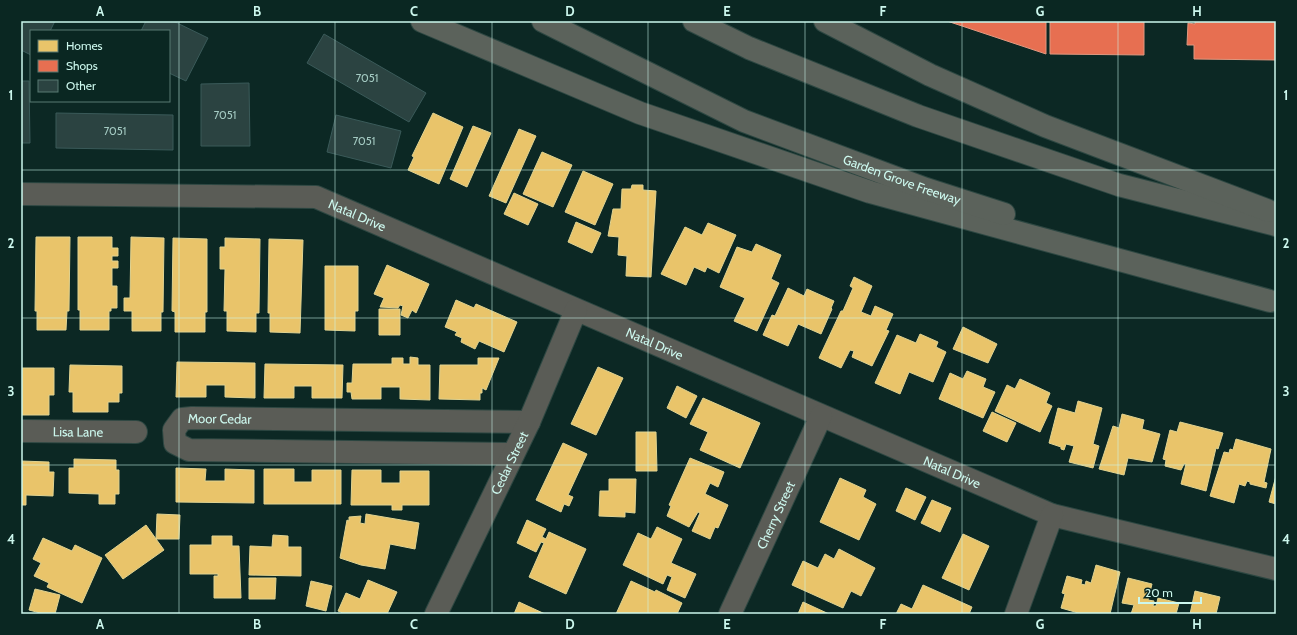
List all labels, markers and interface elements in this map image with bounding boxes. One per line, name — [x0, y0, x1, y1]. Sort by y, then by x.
text: A — [96, 3, 105, 19]
text: B — [253, 3, 261, 19]
text: C — [410, 3, 418, 19]
text: D — [565, 3, 575, 19]
text: E — [723, 3, 731, 19]
text: F — [880, 3, 887, 19]
text: G — [1036, 3, 1045, 19]
text: H — [1192, 3, 1202, 19]
legend — [30, 30, 170, 102]
text: Homes — [66, 38, 103, 53]
text: Shops — [66, 58, 98, 73]
house number: 7051 — [356, 71, 378, 85]
text: Other — [66, 78, 96, 93]
text: 1 — [9, 87, 13, 103]
text: 1 — [1284, 87, 1288, 103]
house number: 7051 — [214, 108, 236, 122]
house number: 7051 — [104, 124, 126, 138]
house number: 7051 — [353, 134, 375, 148]
street label: Garden Grove Freeway — [841, 151, 963, 208]
street label: Natal Drive — [326, 195, 389, 234]
text: 2 — [8, 235, 15, 251]
text: 2 — [1283, 235, 1290, 251]
street label: Natal Drive — [624, 324, 686, 363]
text: 3 — [7, 383, 15, 399]
text: 3 — [1282, 383, 1290, 399]
street label: Moor Cedar — [188, 410, 253, 427]
street label: Lisa Lane — [53, 423, 104, 440]
street label: Cedar Street — [487, 428, 532, 497]
street label: Natal Drive — [921, 452, 984, 491]
street label: Cherry Street — [753, 478, 798, 551]
text: 4 — [7, 531, 15, 547]
text: 4 — [1282, 531, 1290, 547]
scale bar — [1139, 579, 1201, 605]
text: 20 m — [1145, 585, 1173, 600]
text: A — [96, 616, 105, 632]
text: B — [253, 616, 261, 632]
text: C — [410, 616, 418, 632]
text: D — [565, 616, 575, 632]
text: E — [723, 616, 731, 632]
text: F — [880, 616, 887, 632]
text: G — [1036, 616, 1045, 632]
text: H — [1192, 616, 1202, 632]

